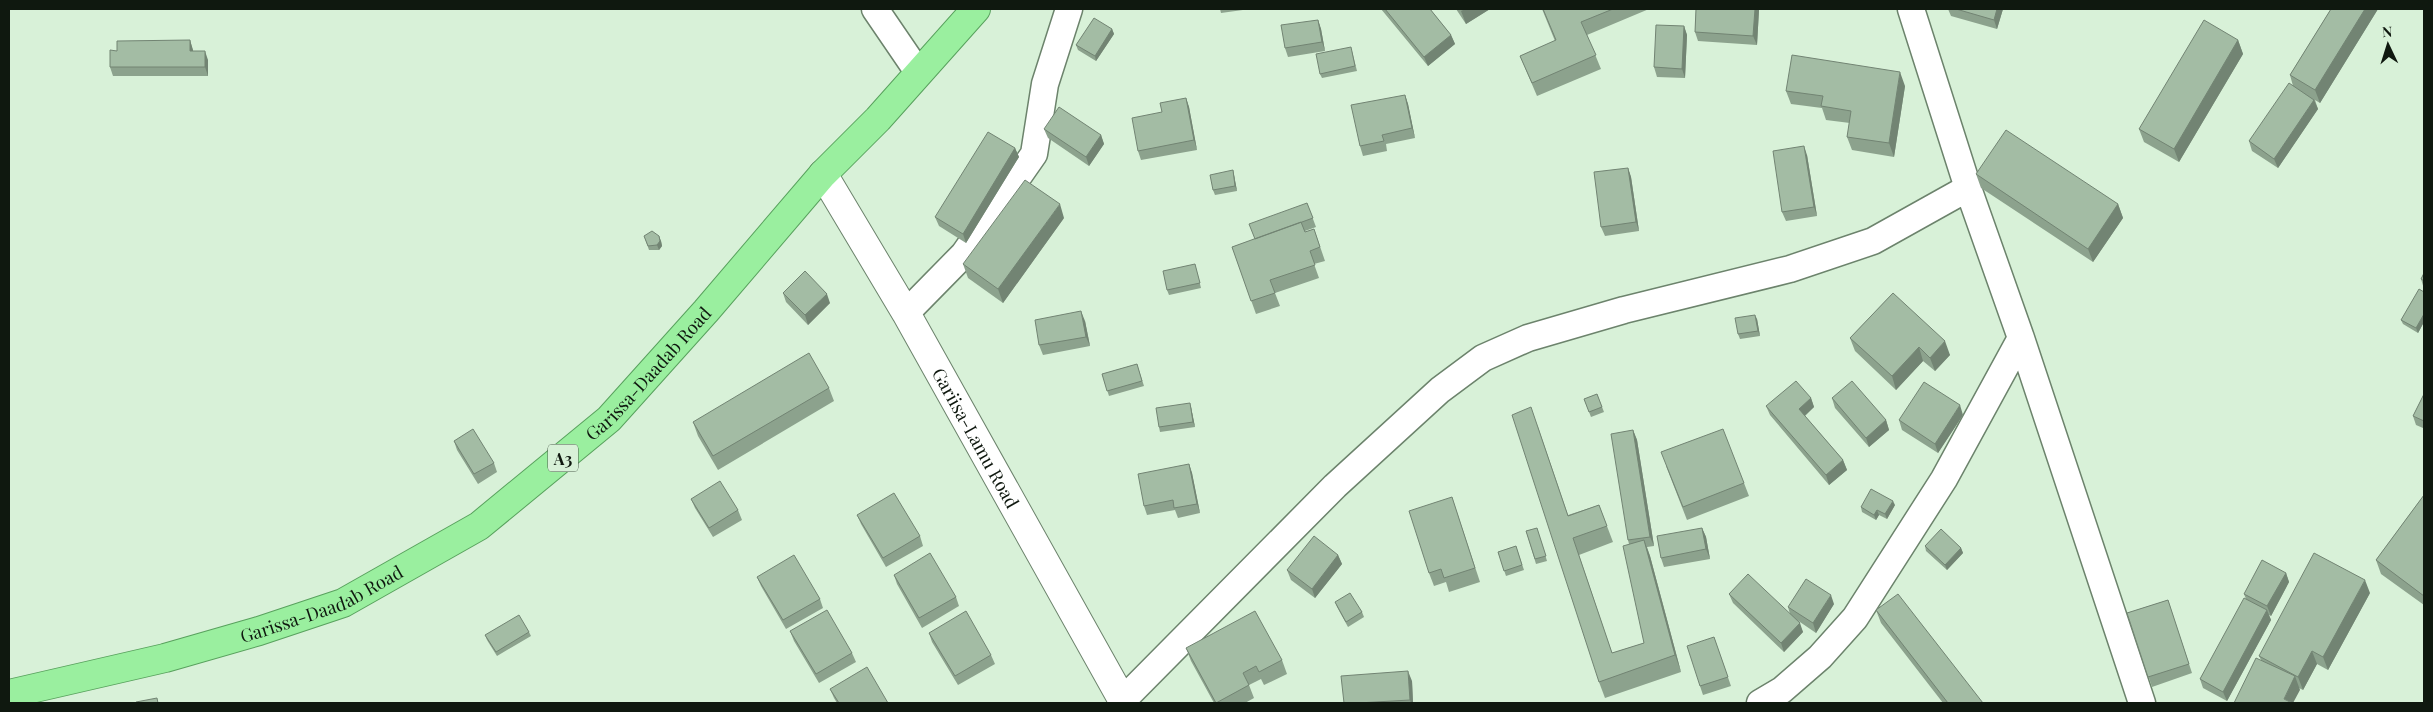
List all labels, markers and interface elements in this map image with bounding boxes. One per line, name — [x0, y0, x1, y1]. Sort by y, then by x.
north arrow — [2363, 20, 2413, 70]
text: N — [2381, 22, 2393, 41]
street label: Garissa-Daadab Road — [580, 301, 717, 446]
street label: Gariisa-Lamu Road — [927, 363, 1025, 513]
road number: A3 — [548, 444, 578, 472]
street label: Garissa-Daadab Road — [237, 559, 408, 648]

